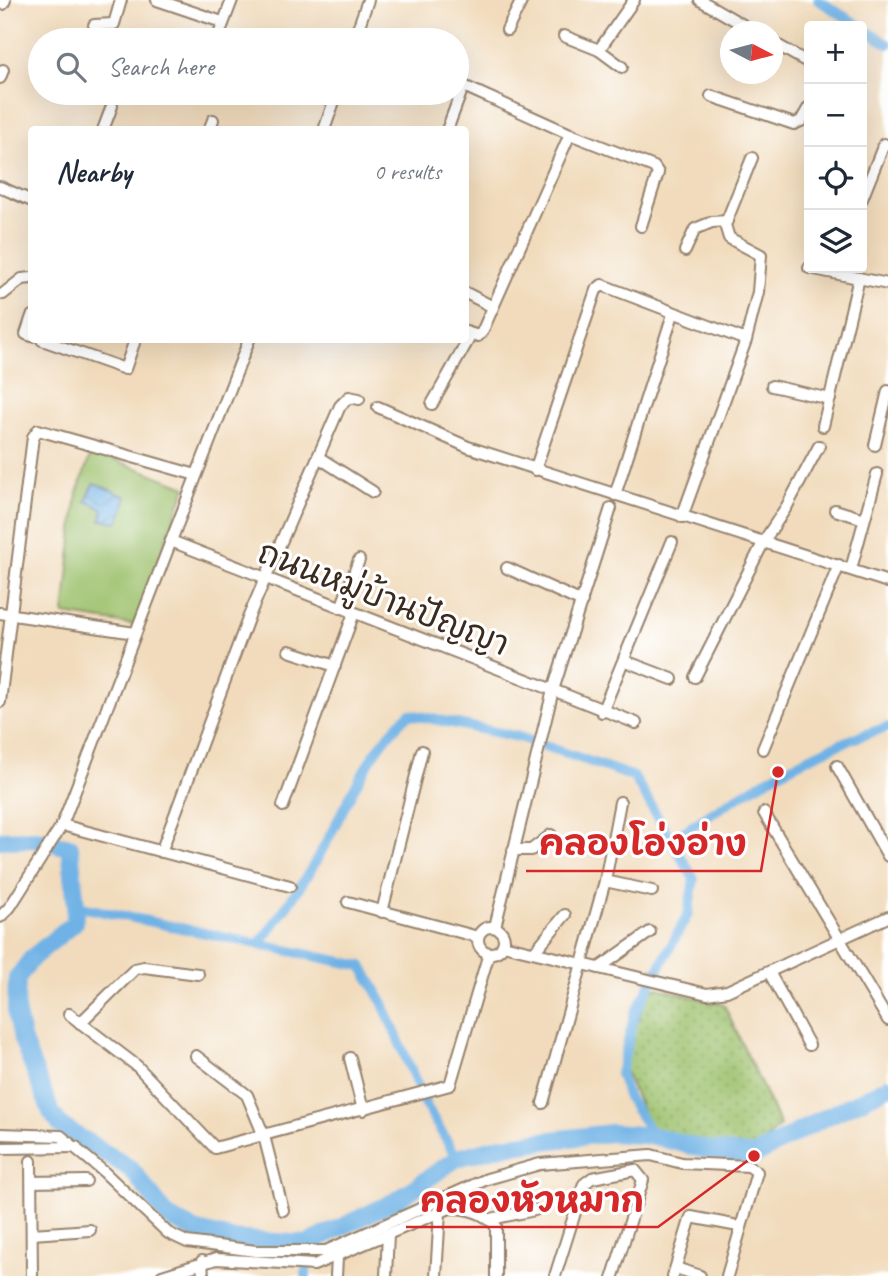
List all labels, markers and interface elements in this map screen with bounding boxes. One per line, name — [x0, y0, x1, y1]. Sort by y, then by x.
north arrow — [720, 21, 783, 84]
map controls — [804, 21, 867, 273]
button: + — [804, 21, 867, 84]
search box — [28, 28, 469, 105]
icon: search — [52, 48, 90, 86]
text: Search here — [108, 50, 214, 83]
button: − — [804, 84, 867, 147]
button: locate — [804, 147, 867, 210]
text: Nearby — [56, 153, 132, 191]
text: 0 results — [374, 157, 441, 186]
button: layers — [804, 210, 867, 273]
street label: ถนนหมู่บ้านปัญญา — [251, 530, 515, 668]
callout: คลองโอ่งอ่าง — [526, 815, 761, 871]
text: คลองโอ่งอ่าง — [539, 820, 747, 866]
callout: คลองหัวหมาก — [406, 1171, 658, 1227]
text: คลองหัวหมาก — [420, 1178, 644, 1223]

